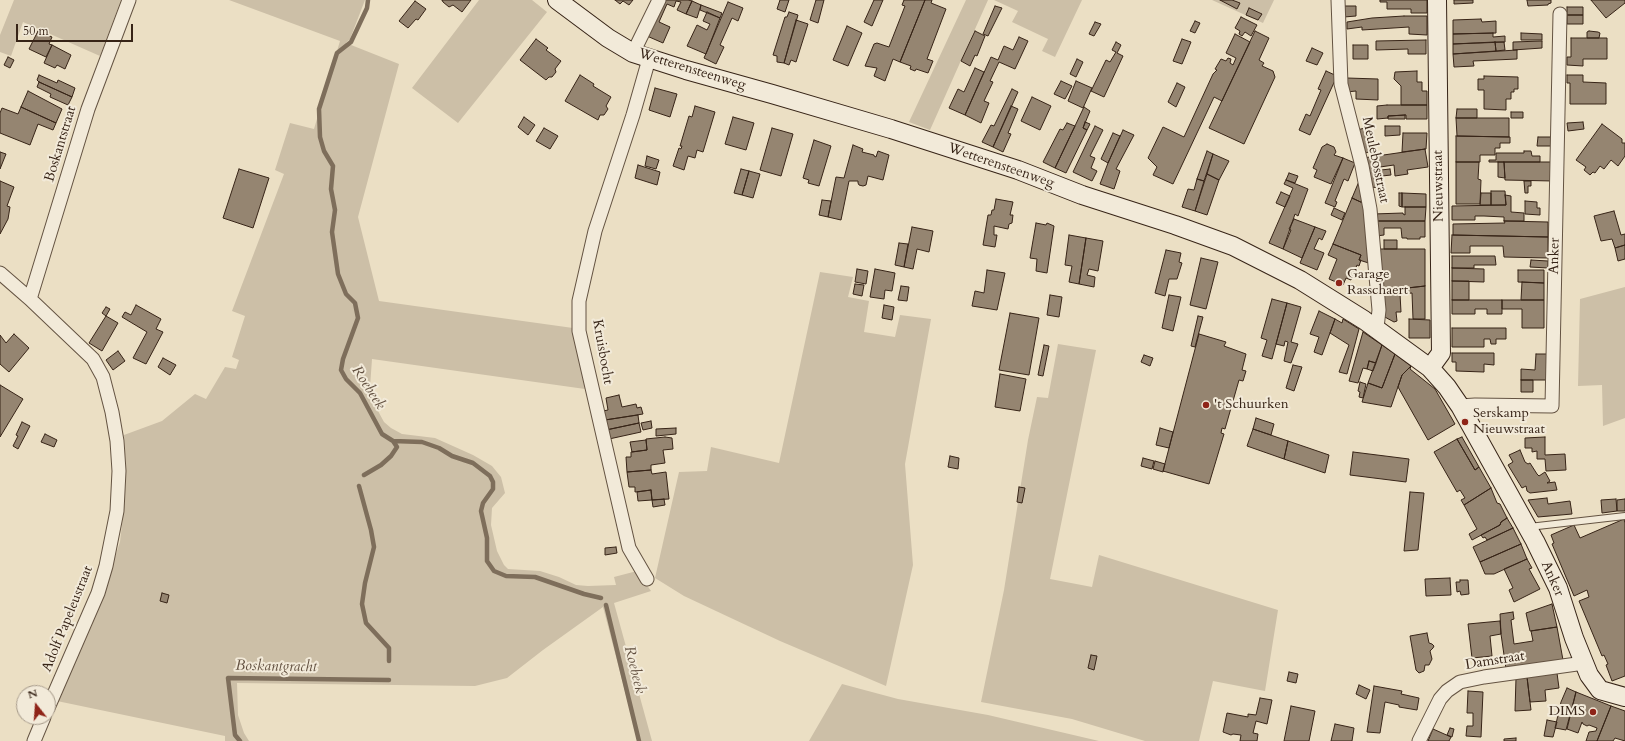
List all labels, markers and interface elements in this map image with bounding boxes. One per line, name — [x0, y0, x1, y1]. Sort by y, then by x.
scale bar — [18, 16, 135, 42]
text: 50 m — [23, 23, 49, 39]
street label: Wetterensteenweg — [636, 46, 748, 94]
street label: Boskantstraat — [42, 104, 80, 184]
street label: Meulebosstraat — [1358, 115, 1392, 205]
street label: Wetterensteenweg — [945, 140, 1057, 192]
street label: Nieuwstraat — [1430, 150, 1448, 222]
street label: Anker — [1546, 237, 1564, 275]
place label: Garage Rasschaert — [1347, 267, 1408, 300]
marker: Garage Rasschaert — [1334, 278, 1344, 288]
street label: Kruisbocht — [588, 318, 616, 386]
water label: Roebeek — [347, 363, 389, 413]
place label: 't Schuurken — [1214, 397, 1289, 413]
marker: 't Schuurken — [1201, 400, 1211, 410]
place label: Serskamp Nieuwstraat — [1473, 406, 1545, 438]
marker: Serskamp Nieuwstraat — [1460, 417, 1470, 427]
street label: Anker — [1537, 559, 1567, 599]
street label: Adolf Papeleustraat — [39, 563, 97, 675]
water label: Roebeek — [619, 644, 649, 696]
street label: Damstraat — [1464, 648, 1526, 674]
water label: Boskantgracht — [235, 657, 317, 677]
north arrow — [16, 685, 56, 725]
text: N — [26, 685, 39, 703]
place label: DIMS — [1549, 704, 1585, 720]
marker: DIMS — [1588, 707, 1598, 717]

